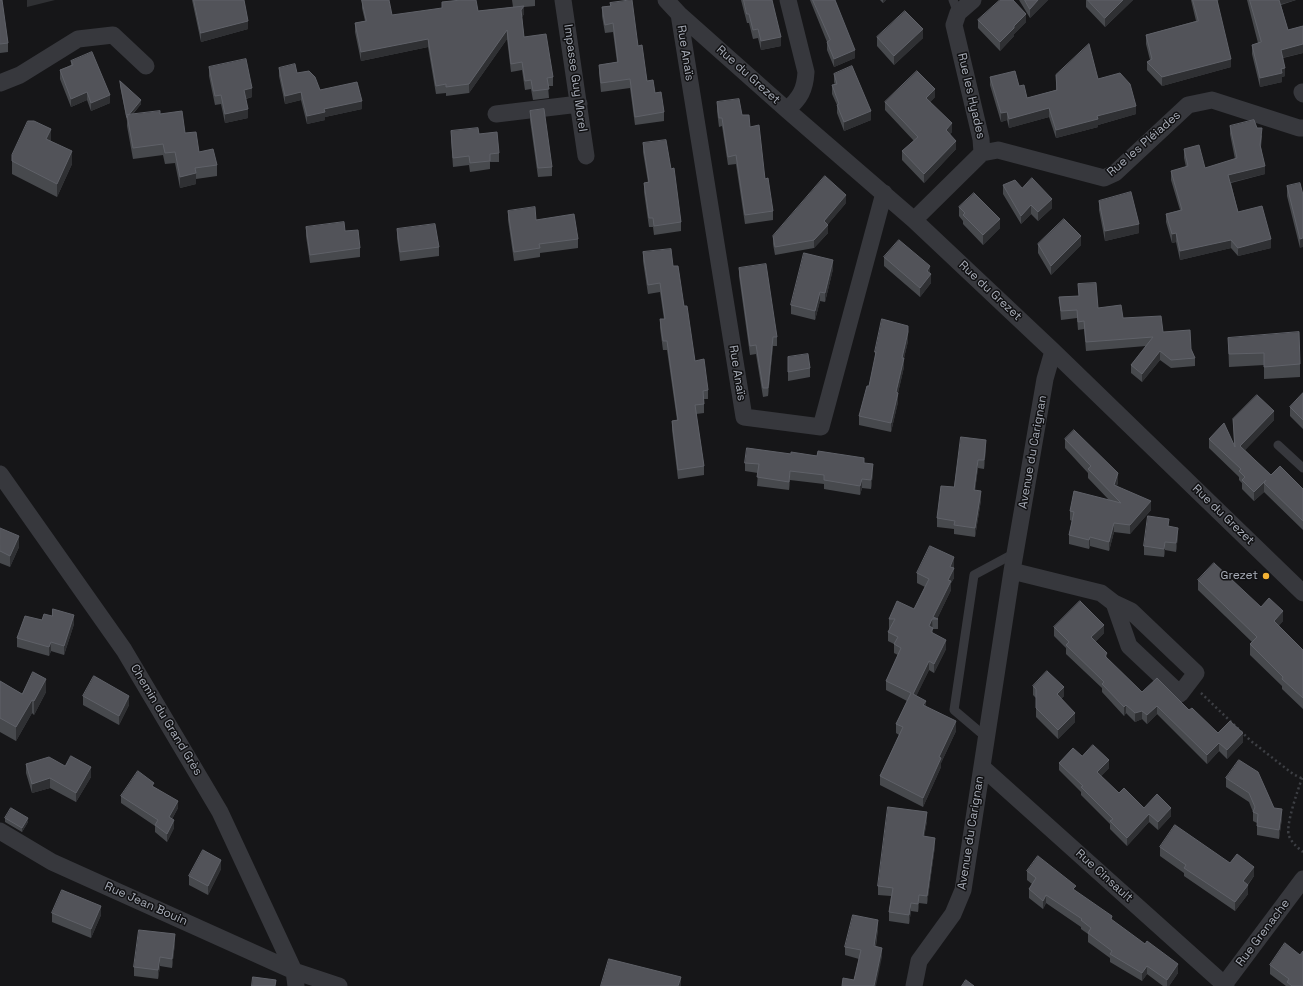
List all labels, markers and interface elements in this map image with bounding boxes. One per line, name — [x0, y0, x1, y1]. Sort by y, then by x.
street label: Impasse Guy Morel — [560, 23, 590, 133]
street label: Rue Anaïs — [673, 24, 697, 82]
street label: Rue du Grezet — [713, 43, 783, 107]
street label: Rue les Hyades — [954, 52, 988, 140]
street label: Rue les Pléiades — [1104, 108, 1184, 180]
street label: Rue du Grezet — [956, 258, 1024, 324]
street label: Rue Anaïs — [725, 344, 749, 402]
street label: Avenue du Carignan — [1016, 394, 1050, 510]
street label: Rue du Grezet — [1189, 482, 1257, 548]
place label: Grezet — [1220, 569, 1258, 583]
marker: Grezet — [1261, 571, 1271, 581]
street label: Chemin du Grand Grès — [127, 662, 205, 778]
street label: Avenue du Carignan — [955, 775, 987, 891]
street label: Rue Cinsault — [1072, 847, 1136, 905]
street label: Rue Jean Bouin — [102, 879, 190, 929]
street label: Rue Grenache — [1233, 897, 1293, 969]

